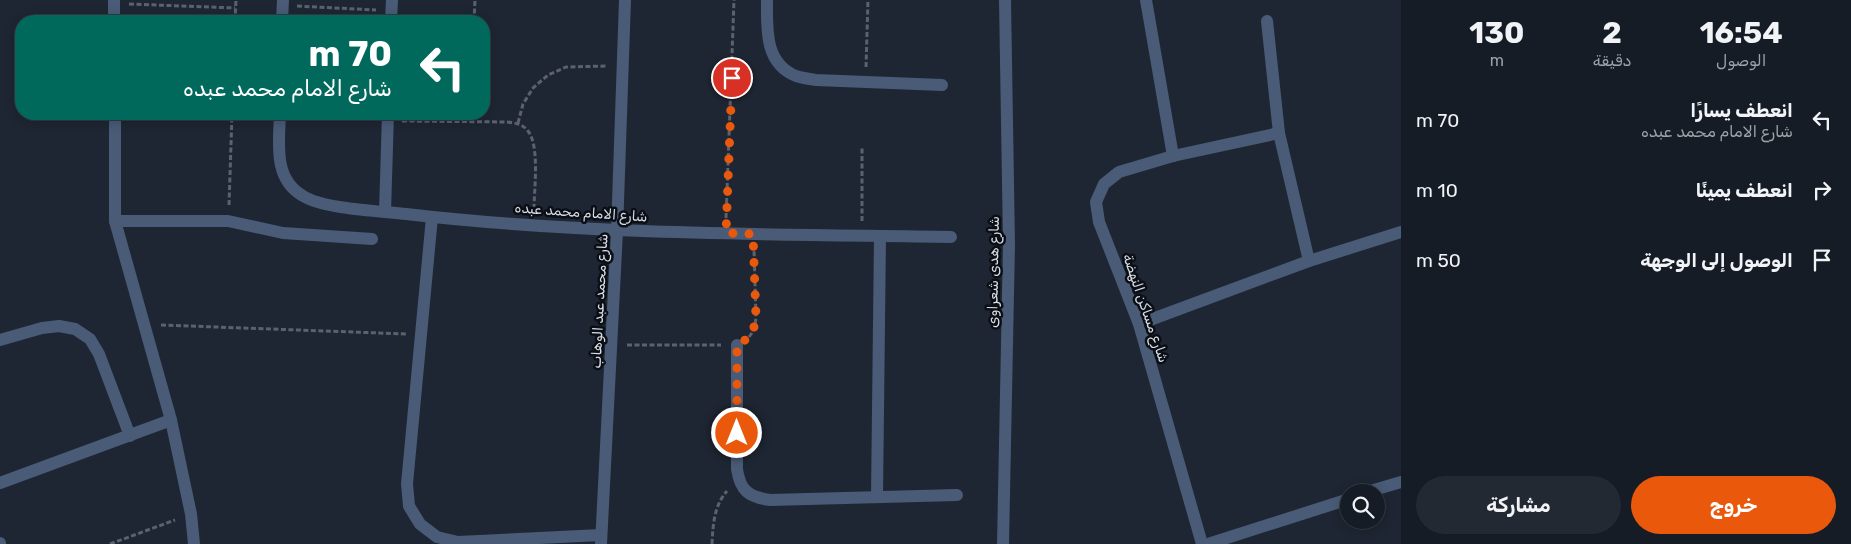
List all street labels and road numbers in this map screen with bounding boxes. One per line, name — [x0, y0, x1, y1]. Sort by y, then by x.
street label: شارع الامام محمد عبده — [514, 199, 648, 228]
street label: شارع هدى شعراوى — [984, 216, 1005, 328]
street label: شارع محمد عبد الوهاب — [587, 233, 614, 369]
street label: شارع مساكن النهضة — [1117, 252, 1172, 365]

